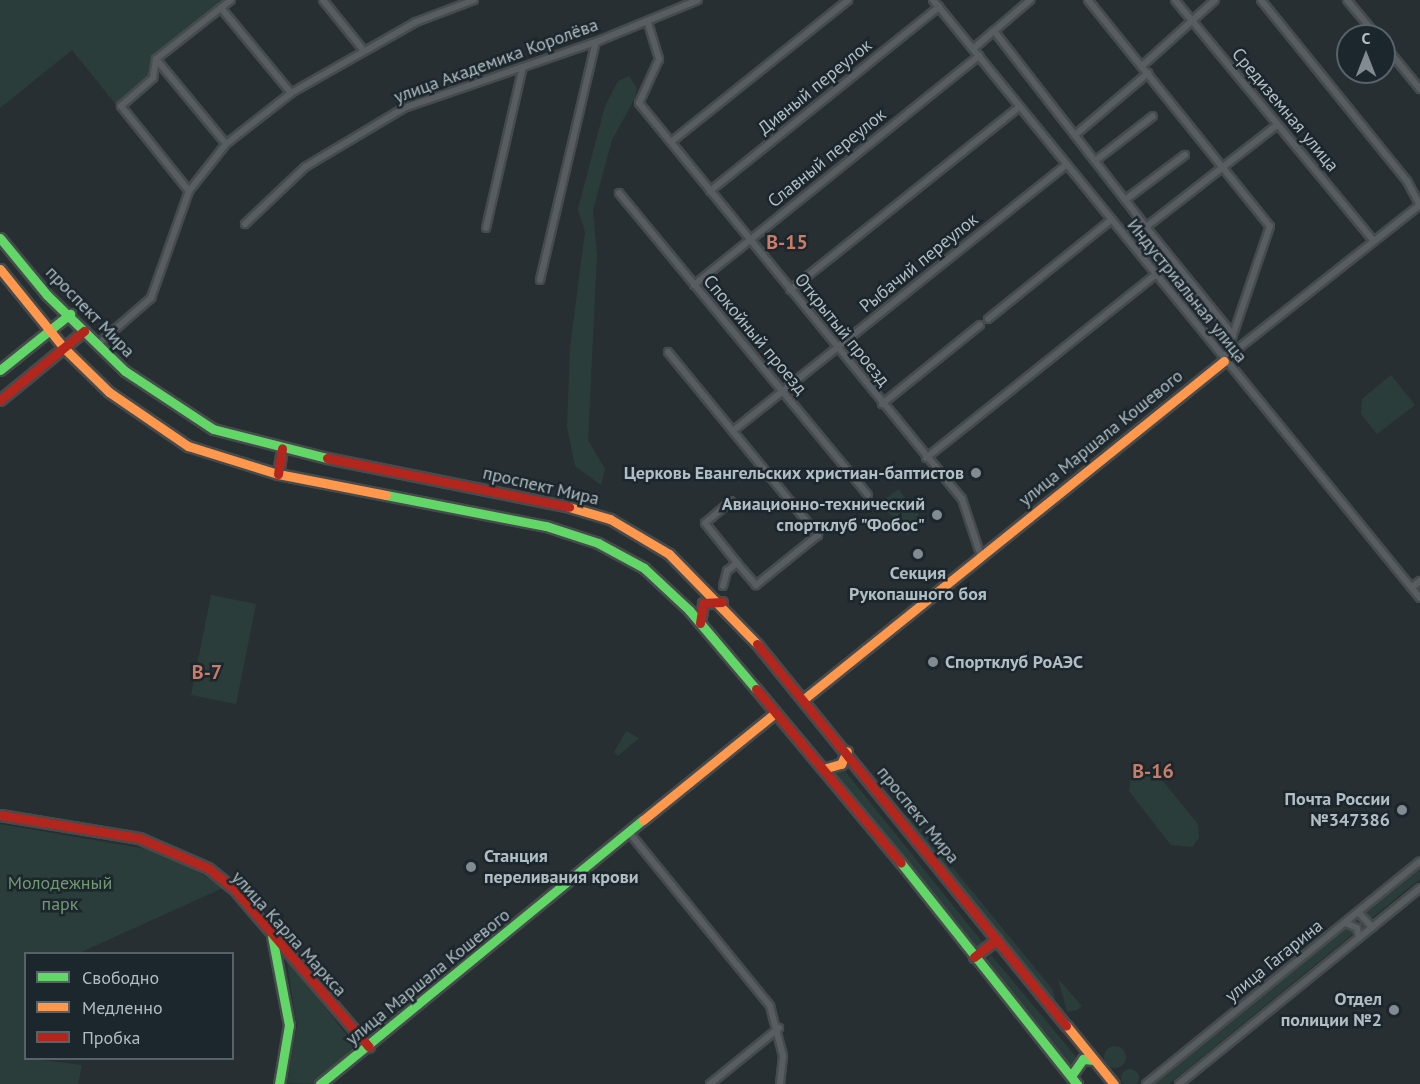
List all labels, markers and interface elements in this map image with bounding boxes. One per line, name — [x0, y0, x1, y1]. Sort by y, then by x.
street label: улица Академика Королёва — [391, 14, 601, 108]
north arrow — [1336, 24, 1396, 84]
text: С — [1362, 28, 1370, 48]
street label: Дивный переулок — [754, 35, 876, 139]
street label: Средиземная улица — [1227, 44, 1343, 176]
street label: Славный переулок — [764, 104, 890, 212]
street label: Рыбачий переулок — [855, 209, 983, 317]
street label: Индустриальная улица — [1122, 215, 1252, 367]
district label: В-15 — [766, 230, 808, 254]
street label: проспект Мира — [41, 262, 139, 362]
street label: Открытый проезд — [790, 269, 894, 391]
street label: Спокойный проезд — [699, 271, 811, 399]
street label: улица Маршала Кошевого — [1015, 365, 1187, 511]
street label: проспект Мира — [480, 462, 602, 510]
place label: Церковь Евангельских христиан-баптистов — [623, 462, 964, 484]
marker: Церковь Евангельских христиан-баптистов — [969, 466, 983, 480]
place label: Авиационно-технический спортклуб "Фобос" — [722, 494, 925, 536]
marker: Авиационно-технический спортклуб "Фобос" — [930, 508, 944, 522]
marker: Секция Рукопашного боя — [911, 547, 925, 561]
place label: Секция Рукопашного боя — [849, 563, 987, 606]
place label: Спортклуб РоАЭС — [945, 651, 1083, 673]
marker: Спортклуб РоАЭС — [926, 655, 940, 669]
district label: В-7 — [192, 660, 222, 684]
district label: В-16 — [1132, 759, 1174, 783]
street label: проспект Мира — [872, 762, 964, 868]
place label: Почта России №347386 — [1285, 789, 1390, 832]
marker: Почта России №347386 — [1395, 803, 1409, 817]
place label: Станция переливания крови — [484, 846, 639, 888]
marker: Станция переливания крови — [462, 858, 480, 876]
street label: улица Карла Маркса — [227, 867, 351, 1001]
park label: Молодежный парк — [8, 873, 112, 916]
street label: улица Маршала Кошевого — [342, 904, 514, 1050]
street label: улица Гагарина — [1221, 915, 1327, 1007]
legend — [24, 952, 234, 1060]
text: Свободно — [82, 966, 159, 989]
place label: Отдел полиции №2 — [1281, 989, 1382, 1032]
text: Медленно — [82, 996, 163, 1019]
marker: Отдел полиции №2 — [1387, 1003, 1401, 1017]
text: Пробка — [82, 1026, 140, 1049]

